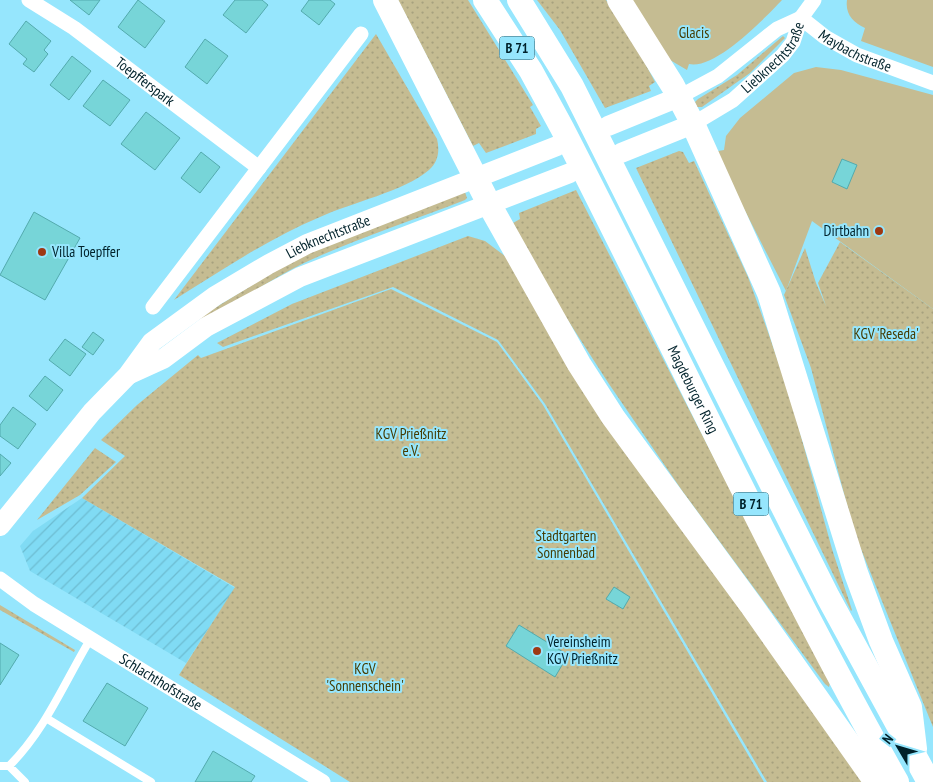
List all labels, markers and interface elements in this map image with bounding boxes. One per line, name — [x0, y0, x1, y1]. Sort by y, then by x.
street label: Liebknechtstraße — [737, 19, 808, 97]
park label: Glacis — [679, 23, 709, 42]
street label: Maybachstraße — [815, 25, 894, 76]
road number: B 71 — [500, 36, 534, 59]
street label: Toepfferspark — [112, 53, 179, 110]
street label: Liebknechtstraße — [282, 210, 373, 262]
place label: Dirtbahn — [824, 221, 869, 240]
marker: Dirtbahn — [873, 225, 885, 237]
place label: Villa Toepffer — [51, 242, 121, 261]
marker: Villa Toepffer — [36, 246, 48, 258]
park label: KGV 'Reseda' — [853, 324, 919, 343]
street label: Magdeburger Ring — [664, 342, 723, 436]
park label: KGV Prießnitz e.V. — [376, 424, 446, 460]
road number: B 71 — [734, 492, 768, 516]
park label: Stadtgarten Sonnenbad — [536, 526, 596, 562]
place label: Vereinsheim KGV Prießnitz — [546, 632, 618, 668]
marker: Vereinsheim KGV Prießnitz — [531, 645, 543, 657]
street label: Schlachthofstraße — [116, 649, 206, 714]
park label: KGV 'Sonnenschein' — [326, 659, 404, 695]
north arrow — [873, 722, 923, 772]
text: N — [878, 730, 897, 748]

